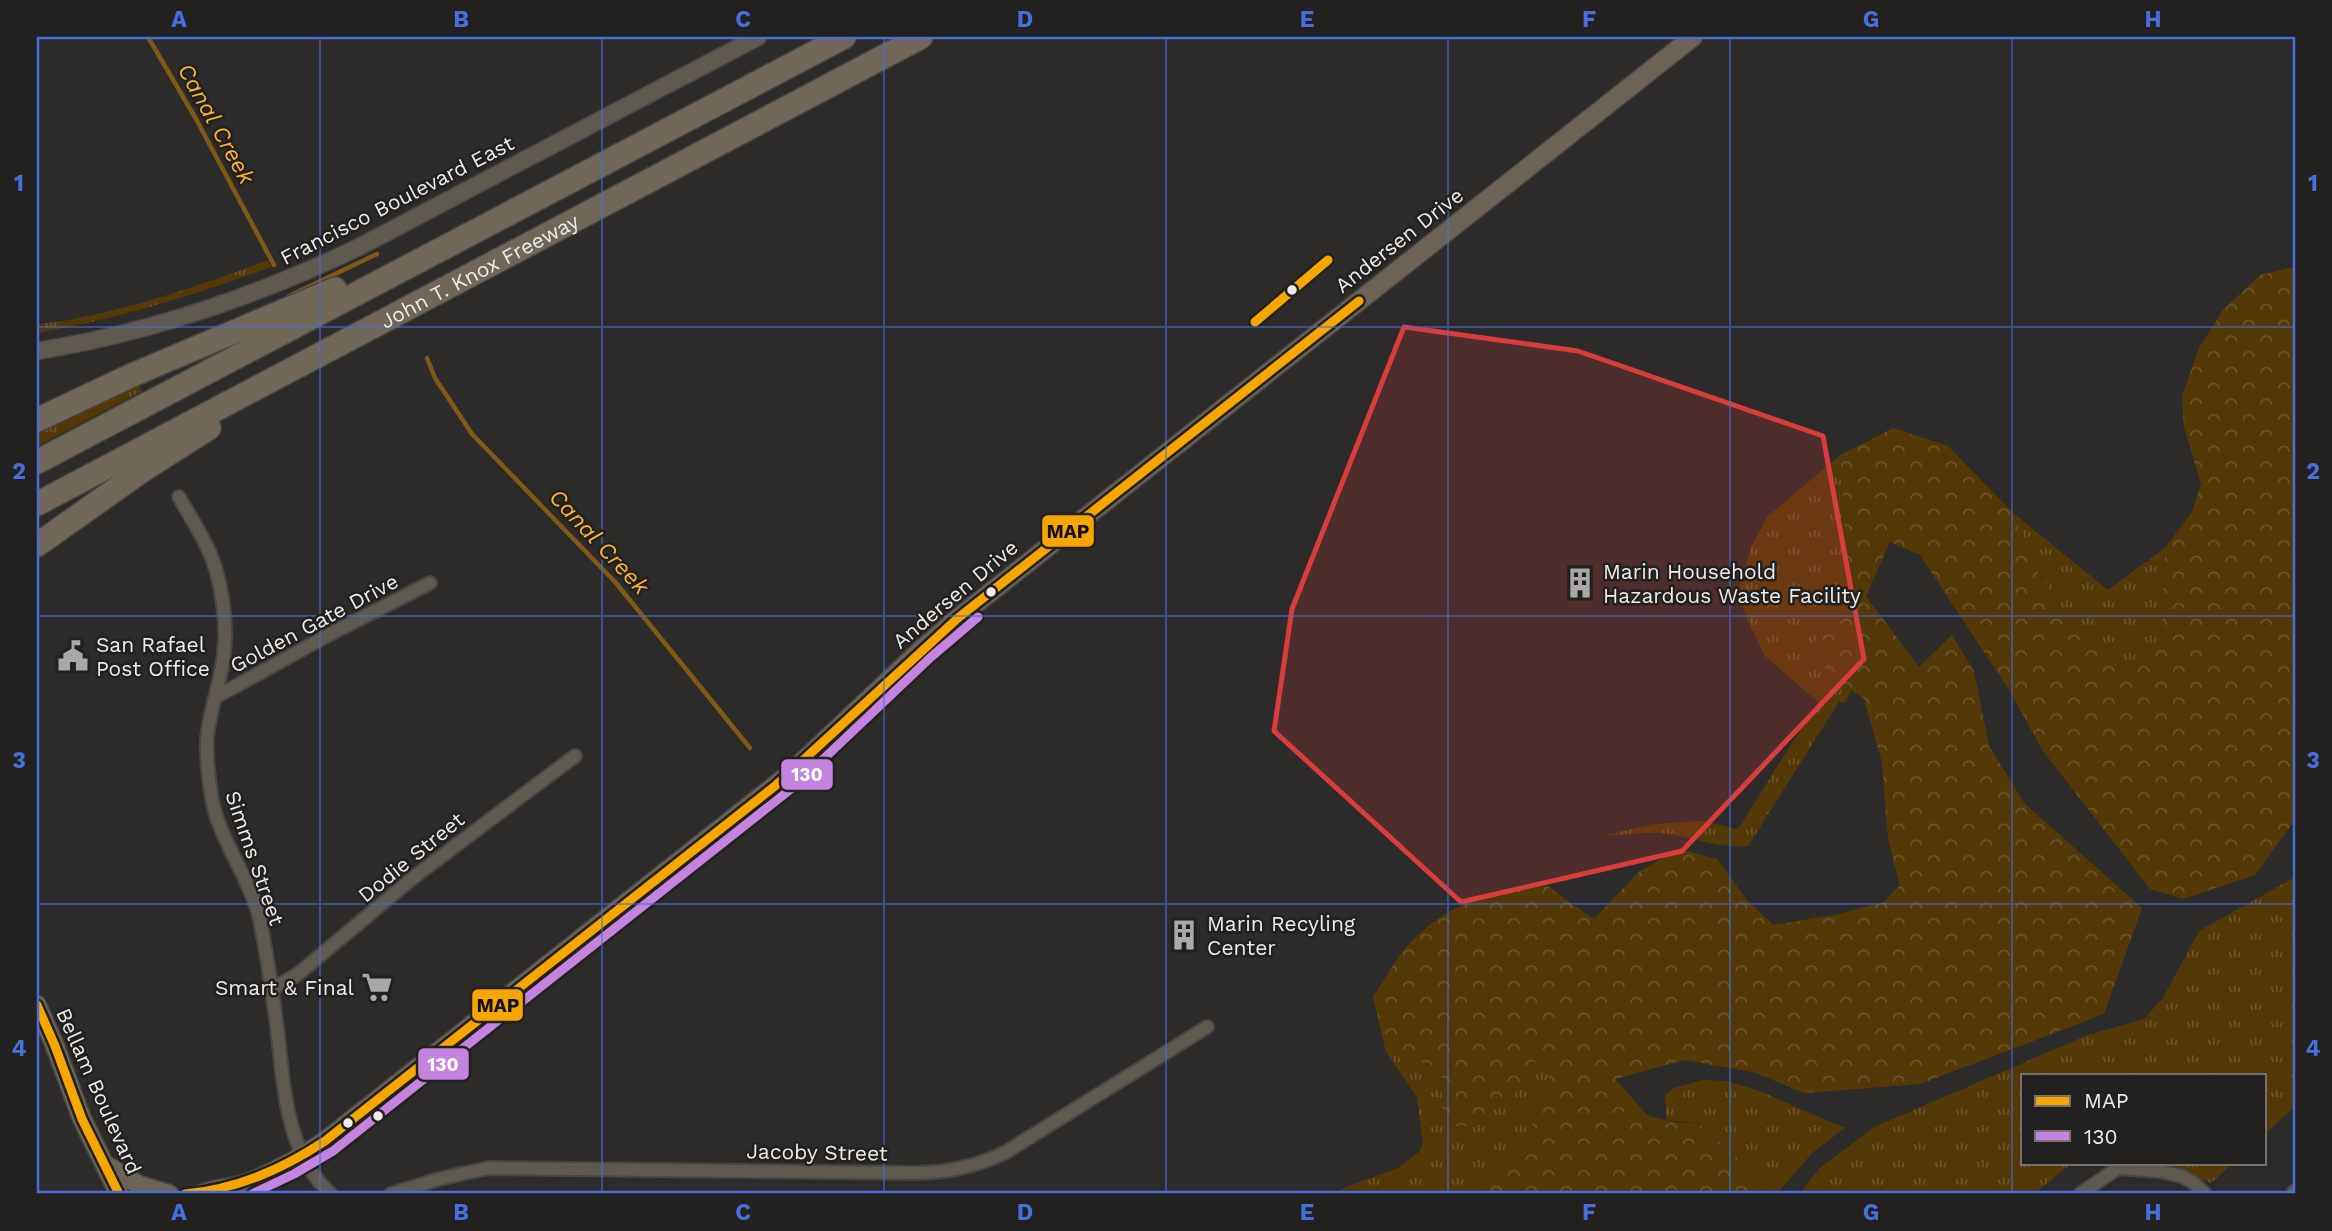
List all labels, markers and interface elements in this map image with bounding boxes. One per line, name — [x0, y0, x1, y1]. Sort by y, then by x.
text: A — [171, 6, 187, 33]
text: B — [453, 6, 469, 33]
text: C — [735, 6, 751, 33]
text: D — [1017, 6, 1033, 33]
text: E — [1300, 6, 1314, 33]
text: F — [1582, 6, 1596, 33]
text: G — [1863, 6, 1879, 33]
text: H — [2144, 6, 2162, 33]
water label: Canal Creek — [172, 59, 261, 190]
street label: Francisco Boulevard East — [276, 130, 518, 270]
text: 1 — [14, 170, 24, 197]
text: 1 — [2308, 170, 2318, 197]
street label: Andersen Drive — [1330, 182, 1468, 298]
street label: John T. Knox Freeway — [376, 208, 583, 333]
unlabelled marker — [1285, 283, 1299, 297]
text: 2 — [12, 458, 26, 485]
text: 2 — [2306, 458, 2320, 485]
water label: Canal Creek — [543, 484, 656, 601]
line badge: MAP — [1041, 514, 1095, 548]
text: MAP — [1047, 520, 1089, 543]
street label: Andersen Drive — [887, 534, 1023, 654]
place label: Marin Household Hazardous Waste Facility — [1603, 559, 1861, 608]
building icon: Marin Household Hazardous Waste Facility — [1563, 566, 1597, 600]
street label: Golden Gate Drive — [226, 568, 402, 678]
unlabelled marker — [984, 585, 998, 599]
place label: San Rafael Post Office — [96, 632, 210, 681]
public building icon: San Rafael Post Office — [56, 639, 90, 673]
text: 3 — [12, 747, 26, 774]
text: 3 — [2306, 747, 2320, 774]
line badge: 130 — [780, 758, 834, 791]
text: 130 — [791, 763, 823, 786]
street label: Simms Street — [220, 788, 290, 929]
street label: Dodie Street — [353, 807, 469, 907]
place label: Marin Recyling Center — [1207, 911, 1356, 960]
building icon: Marin Recyling Center — [1167, 918, 1201, 952]
supermarket icon: Smart & Final — [360, 970, 394, 1004]
place label: Smart & Final — [215, 975, 355, 1000]
line badge: MAP — [471, 988, 524, 1022]
text: MAP — [477, 994, 519, 1017]
street label: Bellam Boulevard — [51, 1004, 147, 1178]
text: 4 — [12, 1035, 27, 1062]
text: 4 — [2306, 1035, 2321, 1062]
line badge: 130 — [417, 1047, 470, 1081]
text: 130 — [427, 1053, 459, 1076]
legend — [2021, 1074, 2266, 1164]
text: MAP — [2084, 1088, 2129, 1113]
unlabelled marker — [371, 1109, 385, 1123]
unlabelled marker — [341, 1116, 355, 1130]
text: 130 — [2084, 1124, 2118, 1149]
street label: Jacoby Street — [746, 1138, 888, 1166]
text: A — [171, 1199, 187, 1226]
text: B — [453, 1199, 469, 1226]
text: C — [735, 1199, 751, 1226]
text: D — [1017, 1199, 1033, 1226]
text: E — [1300, 1199, 1314, 1226]
text: F — [1582, 1199, 1596, 1226]
text: G — [1863, 1199, 1879, 1226]
text: H — [2144, 1199, 2162, 1226]

